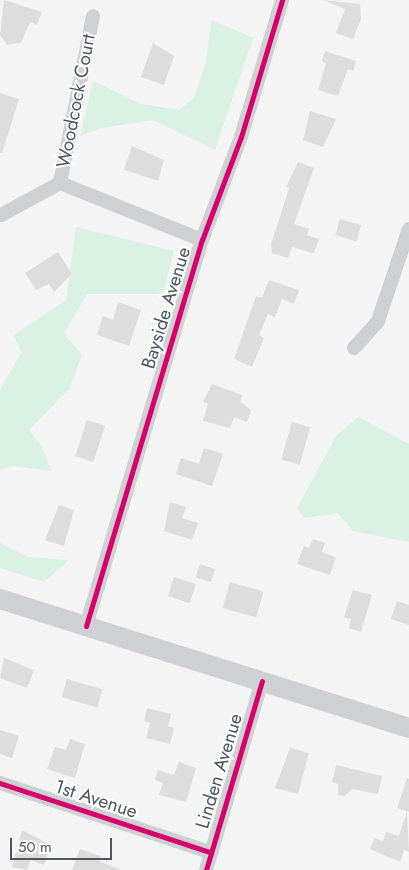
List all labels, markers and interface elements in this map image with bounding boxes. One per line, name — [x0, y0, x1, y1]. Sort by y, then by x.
street label: Woodcock Court — [52, 32, 100, 170]
street label: Bayside Avenue — [137, 244, 195, 372]
street label: Linden Avenue — [191, 711, 247, 831]
street label: 1st Avenue — [52, 775, 140, 823]
scale bar — [12, 828, 115, 860]
text: 50 m — [18, 836, 52, 858]

